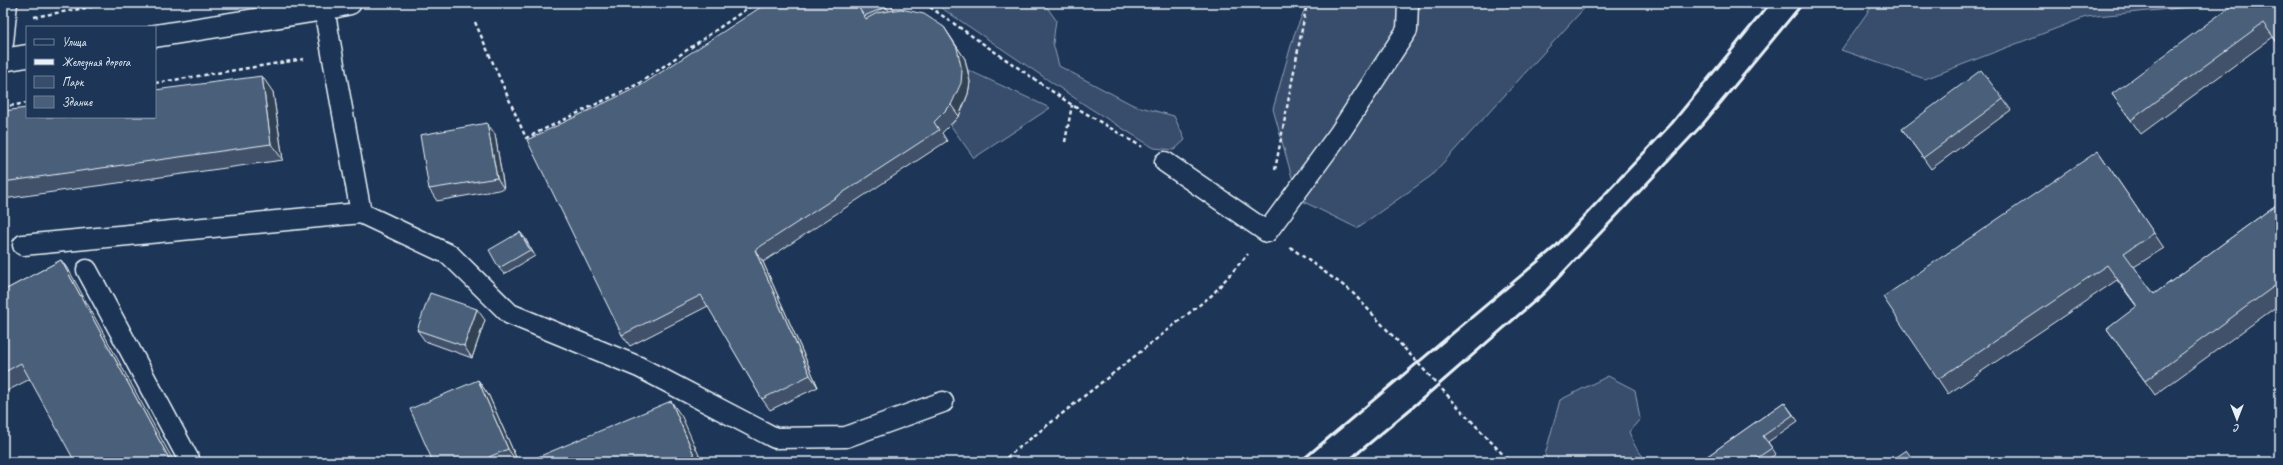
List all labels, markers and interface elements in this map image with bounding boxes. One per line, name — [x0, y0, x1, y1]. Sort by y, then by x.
legend — [26, 26, 156, 118]
text: Улица — [62, 34, 87, 50]
text: Железная дорога — [62, 54, 131, 70]
text: Парк — [62, 74, 85, 90]
text: Здание — [62, 94, 93, 110]
north arrow — [2217, 399, 2257, 439]
text: С — [2233, 422, 2240, 436]

